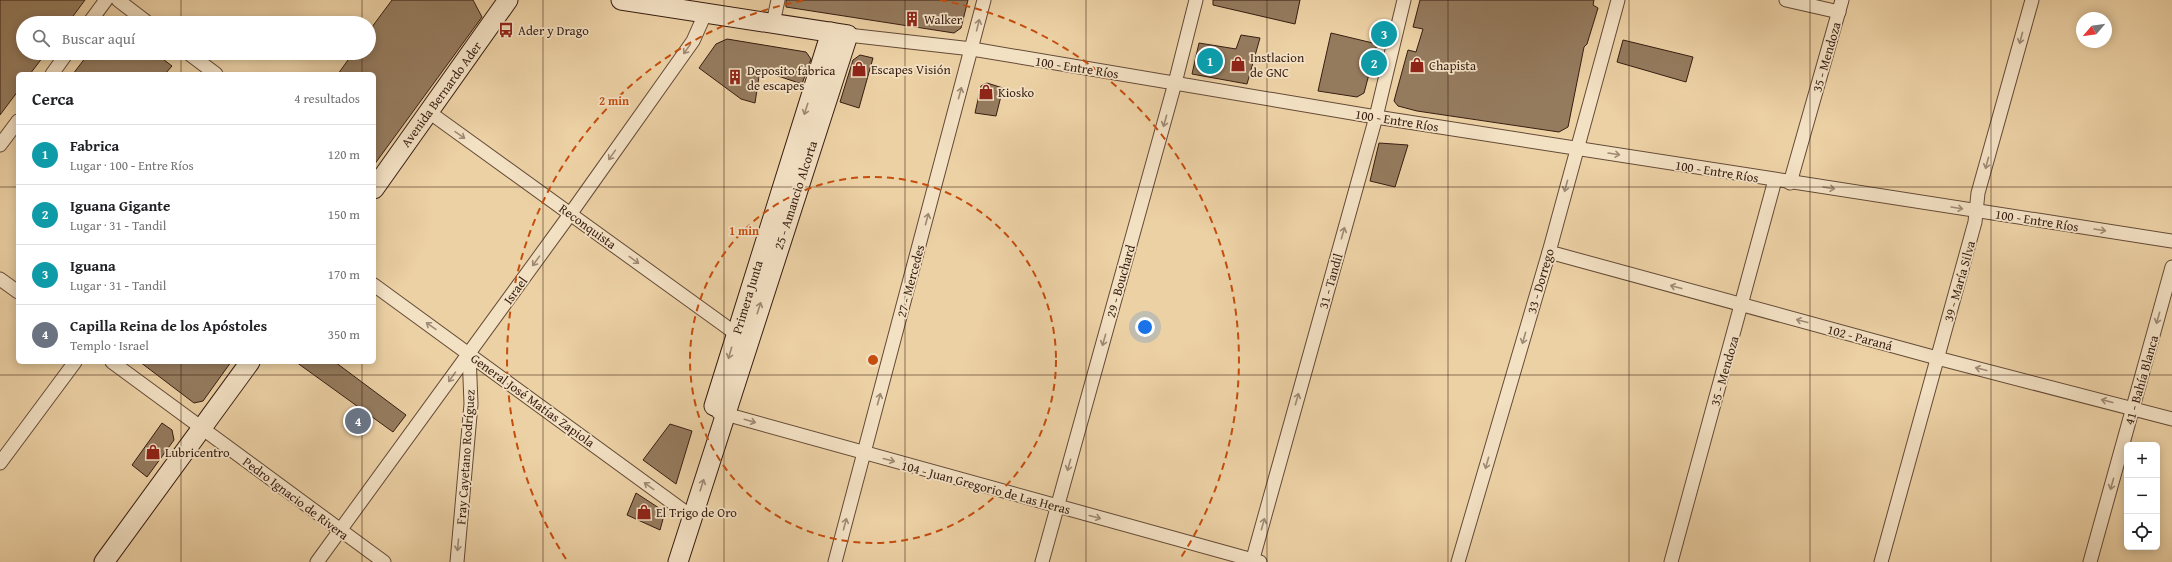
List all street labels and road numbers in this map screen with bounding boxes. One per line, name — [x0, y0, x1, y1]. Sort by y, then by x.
street label: 35 - Mendoza — [1807, 19, 1846, 94]
street label: Avenida Bernardo Ader — [397, 37, 487, 151]
street label: 100 - Entre Ríos — [1034, 52, 1120, 83]
street label: 100 - Entre Ríos — [1354, 105, 1440, 136]
street label: 25 - Amancio Alcorta — [769, 137, 822, 252]
street label: 100 - Entre Ríos — [1674, 156, 1760, 187]
street label: Reconquista — [555, 199, 621, 254]
street label: 100 - Entre Ríos — [1994, 205, 2080, 236]
street label: 39 - María Silva — [1939, 238, 1980, 324]
street label: 29 - Bouchard — [1101, 242, 1140, 320]
street label: 27 - Mercedes — [892, 243, 929, 320]
street label: 33 - Dorrego — [1522, 246, 1559, 316]
street label: 31 - Tandil — [1313, 251, 1348, 311]
street label: Primera Junta — [727, 257, 768, 336]
street label: Israel — [499, 272, 532, 308]
street label: 102 - Paraná — [1825, 320, 1895, 356]
street label: 41 - Bahía Blanca — [2120, 332, 2164, 427]
street label: 35 - Mendoza — [1705, 333, 1744, 408]
street label: General José Matías Zapiola — [467, 349, 599, 452]
street label: Fray Cayetano Rodríguez — [451, 389, 480, 525]
street label: Pedro Ignacio de Rivera — [239, 452, 353, 545]
street label: 104 - Juan Gregorio de Las Heras — [899, 456, 1073, 519]

